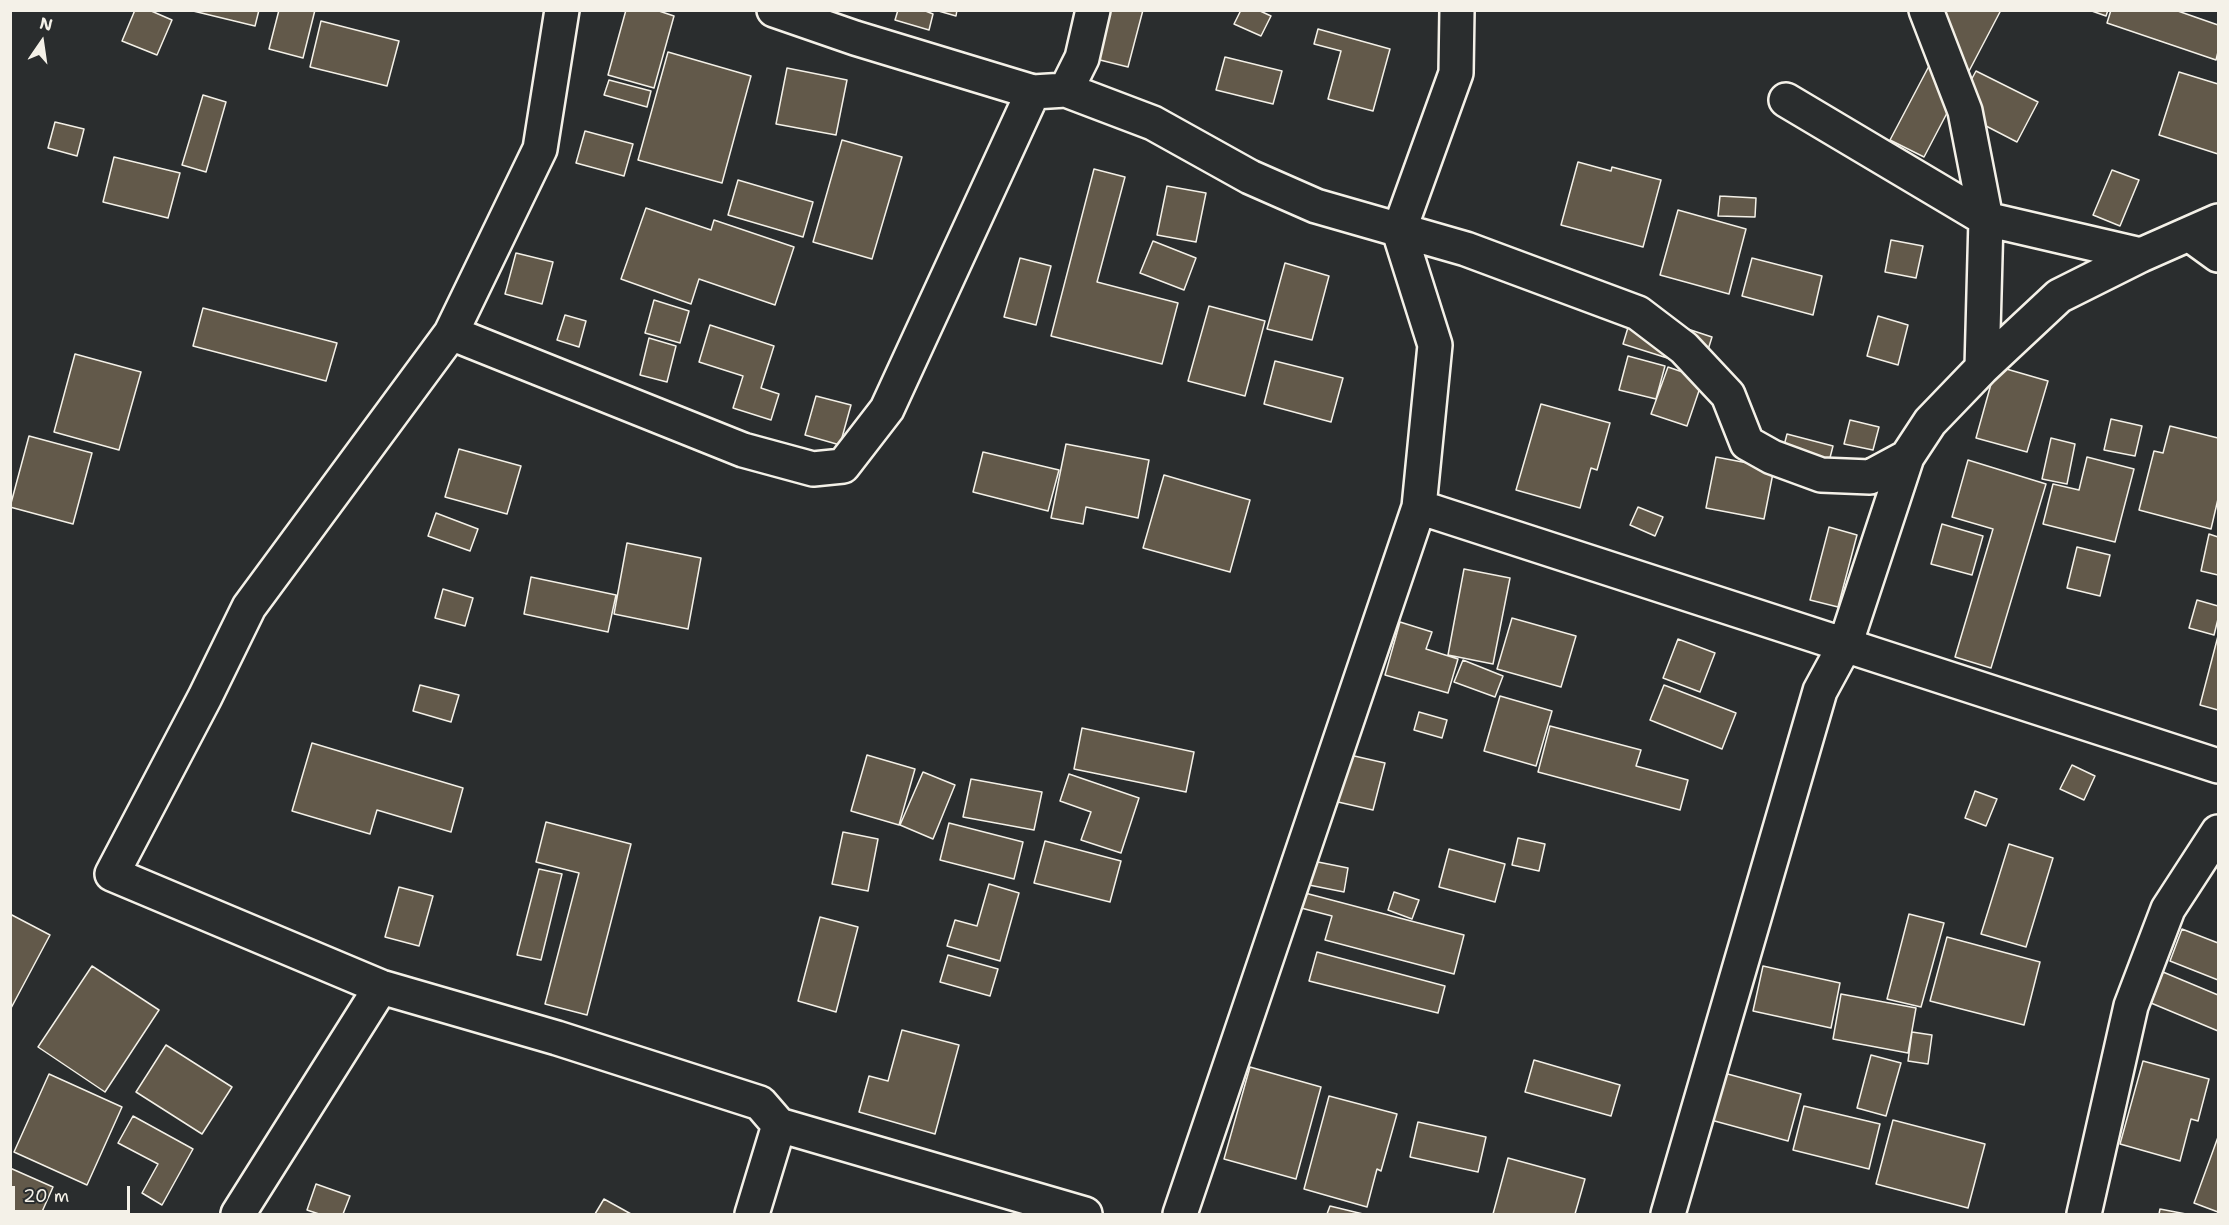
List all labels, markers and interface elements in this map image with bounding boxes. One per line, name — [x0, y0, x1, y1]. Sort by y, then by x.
north arrow — [12, 12, 72, 72]
text: N — [38, 12, 55, 36]
scale bar — [15, 1174, 134, 1212]
text: 20 m — [23, 1184, 69, 1208]

